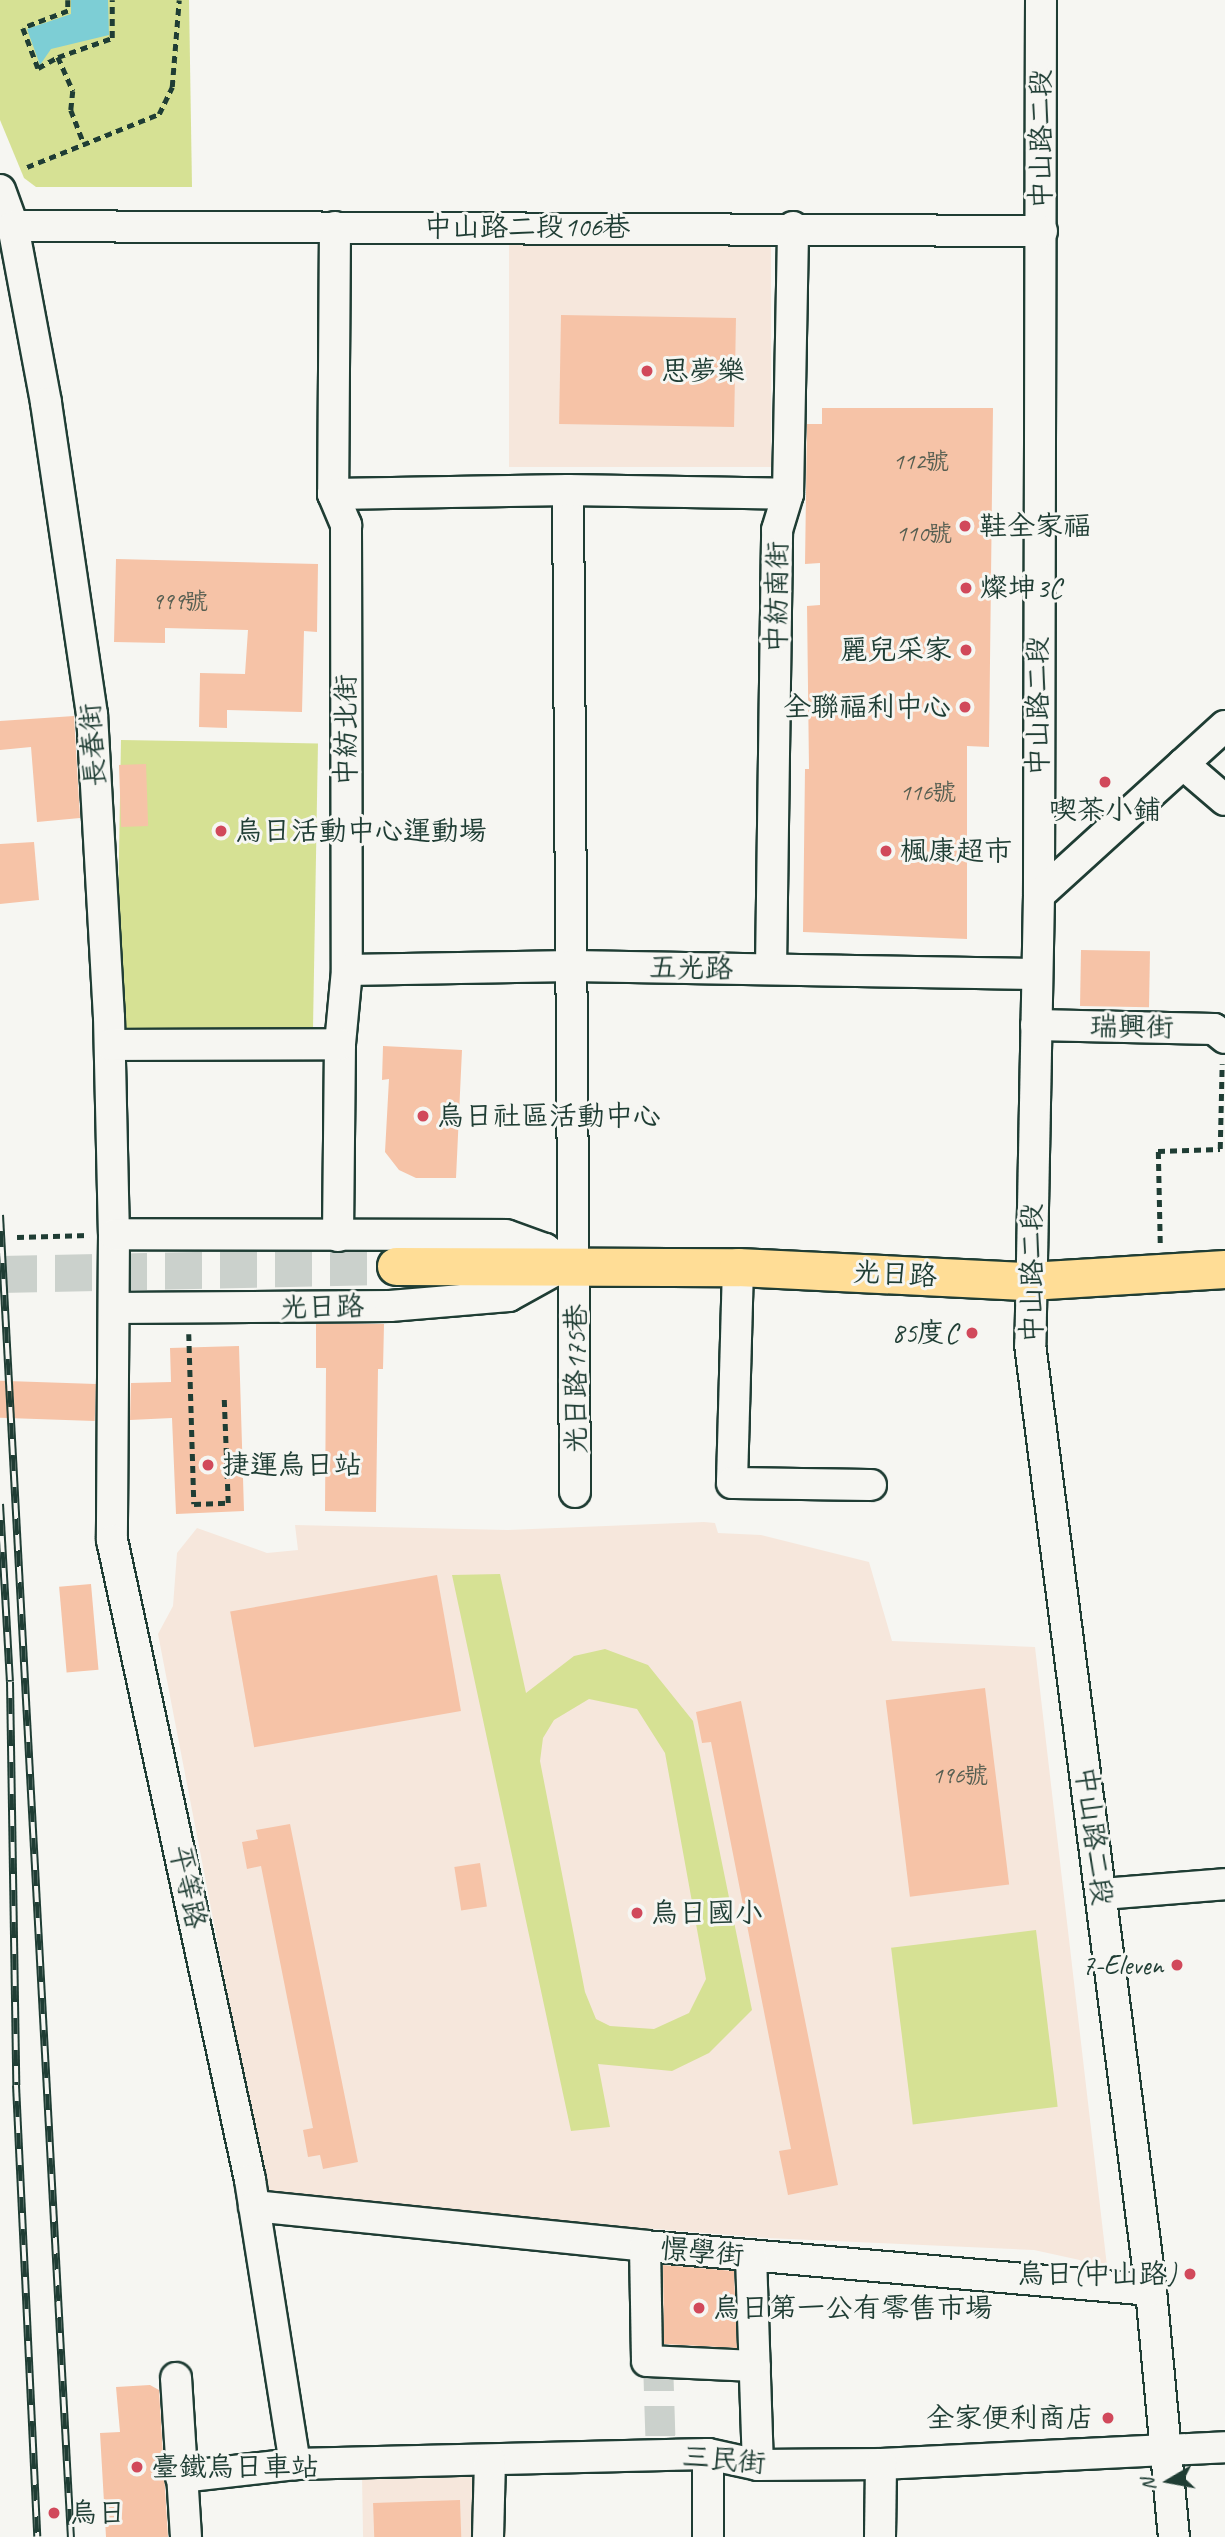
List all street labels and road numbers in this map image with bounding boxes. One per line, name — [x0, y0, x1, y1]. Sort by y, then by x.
street label: 中山路二段 — [1024, 69, 1058, 209]
street label: 中山路二段106巷 — [424, 210, 630, 244]
street label: 中紡南街 — [759, 541, 795, 653]
street label: 中山路二段 — [1021, 636, 1055, 776]
street label: 中紡北街 — [329, 674, 363, 786]
street label: 長春街 — [73, 702, 113, 788]
street label: 五光路 — [649, 950, 733, 986]
street label: 瑞興街 — [1090, 1009, 1174, 1045]
street label: 中山路二段 — [1015, 1203, 1049, 1343]
street label: 光日路 — [852, 1255, 938, 1293]
street label: 光日路 — [280, 1289, 364, 1325]
street label: 光日路175巷 — [559, 1304, 593, 1454]
street label: 中山路二段 — [1069, 1764, 1119, 1908]
street label: 平等路 — [163, 1842, 213, 1932]
street label: 憬學街 — [659, 2232, 745, 2272]
street label: 三民街 — [681, 2440, 767, 2480]

